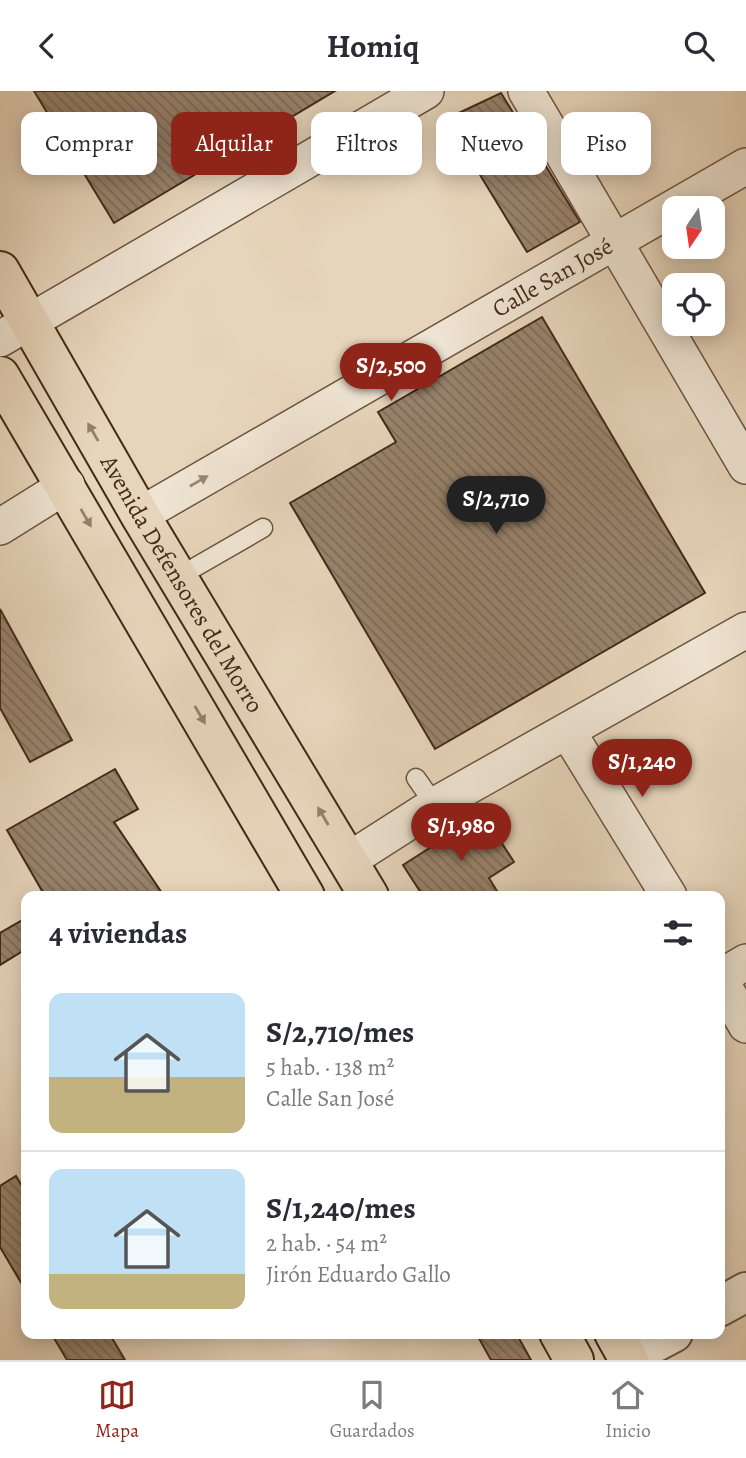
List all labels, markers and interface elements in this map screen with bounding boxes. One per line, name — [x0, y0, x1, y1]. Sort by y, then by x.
text: Homiq — [327, 24, 419, 68]
icon: back — [28, 27, 66, 65]
icon: search — [680, 27, 718, 65]
chip: Comprar — [21, 112, 157, 175]
chip: Alquilar — [171, 112, 297, 175]
chip: Filtros — [311, 112, 422, 175]
chip: Nuevo — [436, 112, 547, 175]
chip: Piso — [561, 112, 651, 175]
north arrow — [662, 196, 724, 259]
map controls — [662, 196, 725, 336]
street label: Calle San José — [486, 230, 619, 325]
button: locate — [662, 273, 725, 336]
pin: S/2,500 — [326, 343, 456, 403]
text: S/2,500 — [356, 350, 426, 381]
one-way arrow — [86, 422, 99, 441]
street label: Avenida Defensores del Morro — [93, 448, 271, 719]
one-way arrow — [190, 475, 209, 487]
pin: S/2,710 — [431, 477, 561, 536]
text: S/2,710 — [463, 483, 529, 514]
one-way arrow — [80, 509, 92, 528]
one-way arrow — [194, 705, 206, 725]
pin: S/1,240 — [577, 739, 707, 799]
text: S/1,240 — [608, 746, 676, 777]
pin: S/1,980 — [396, 803, 526, 863]
one-way arrow — [316, 806, 329, 826]
text: S/1,980 — [427, 810, 495, 841]
text: 4 viviendas — [49, 913, 187, 953]
icon: filters — [659, 914, 697, 952]
text: S/2,710/mes — [266, 1012, 414, 1052]
icon: home — [105, 1021, 189, 1105]
text: 5 hab. · 138 m² — [266, 1052, 394, 1083]
text: Calle San José — [266, 1083, 394, 1114]
text: S/1,240/mes — [266, 1188, 416, 1228]
icon: home — [105, 1197, 189, 1281]
text: 2 hab. · 54 m² — [266, 1228, 387, 1259]
text: Jirón Eduardo Gallo — [266, 1259, 451, 1290]
tab: Mapa — [95, 1376, 139, 1444]
tab: Guardados — [330, 1376, 415, 1444]
tab: Inicio — [605, 1376, 651, 1444]

